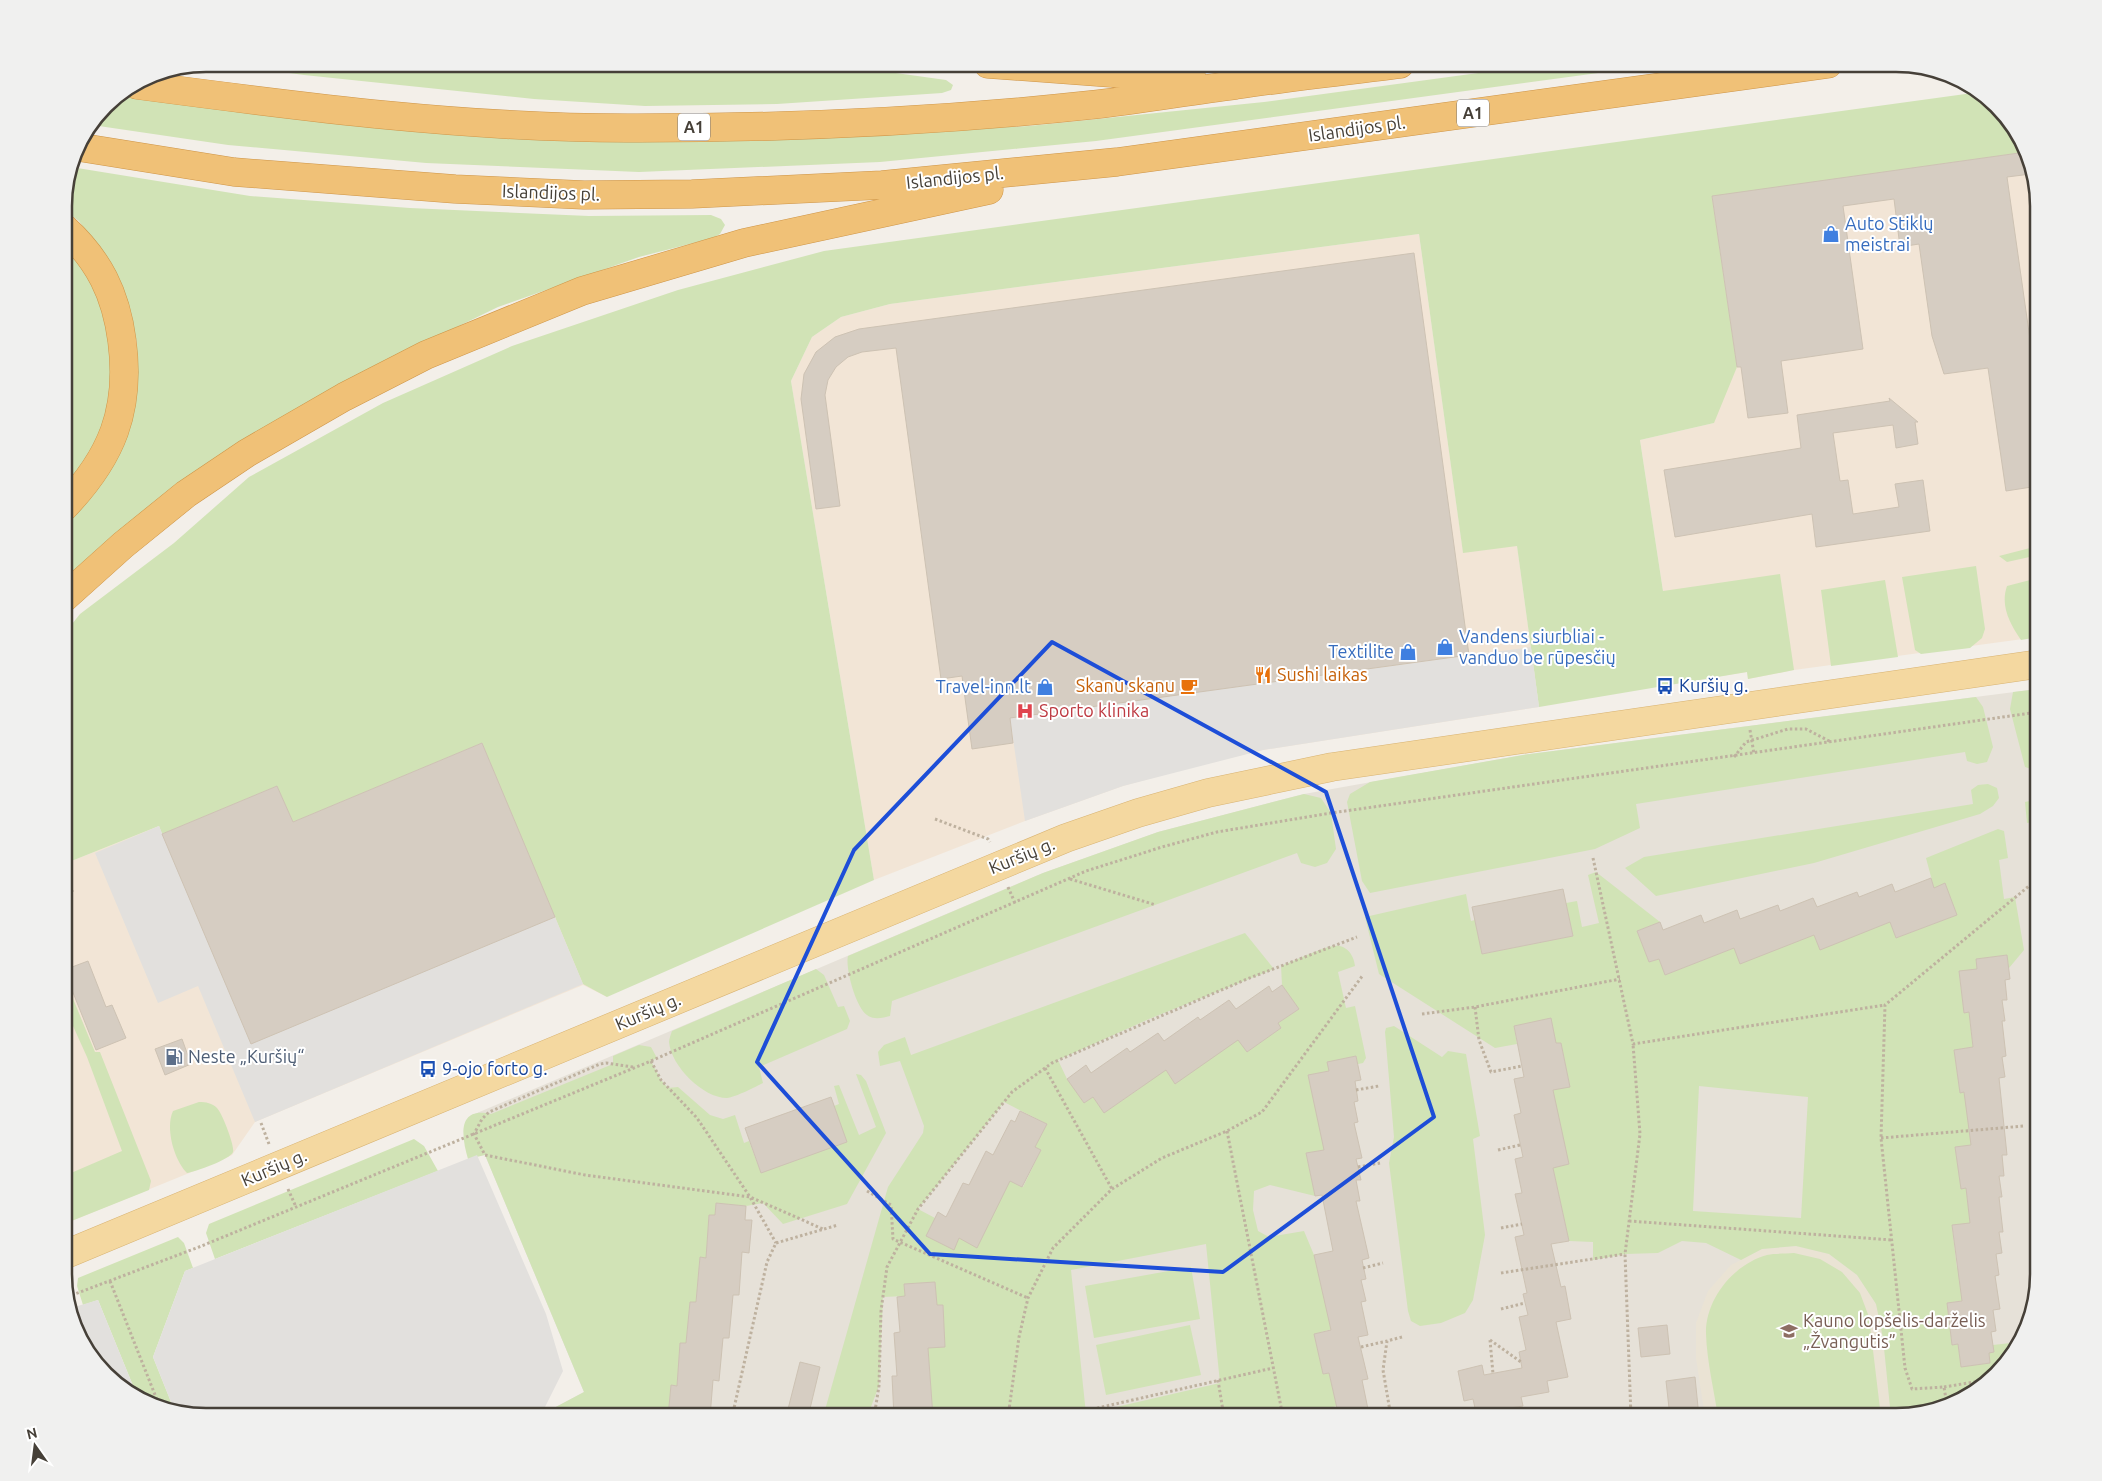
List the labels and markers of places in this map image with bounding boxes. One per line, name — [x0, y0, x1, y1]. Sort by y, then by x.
place label: Auto Stiklų meistrai — [1845, 213, 1934, 254]
shop icon: Auto Stiklų meistrai — [1821, 224, 1841, 244]
place label: Vandens siurbliai - vanduo be rūpesčių — [1459, 626, 1616, 667]
shop icon: Vandens siurbliai - vanduo be rūpesčių — [1435, 637, 1455, 657]
place label: Textilite — [1328, 641, 1394, 661]
shop icon: Textilite — [1398, 642, 1418, 662]
place label: Sushi laikas — [1277, 664, 1368, 684]
restaurant icon: Sushi laikas — [1253, 665, 1273, 685]
place label: Skanu skanu — [1076, 675, 1175, 695]
place label: Kuršių g. — [1679, 675, 1748, 695]
place label: Travel-inn.lt — [936, 676, 1031, 696]
cafe icon: Skanu skanu — [1179, 676, 1199, 696]
bus stop icon: Kuršių g. — [1655, 676, 1675, 696]
shop icon: Travel-inn.lt — [1035, 677, 1055, 697]
place label: Sporto klinika — [1039, 700, 1149, 720]
hospital icon: Sporto klinika — [1015, 701, 1035, 721]
place label: Neste „Kuršių“ — [188, 1046, 304, 1066]
fuel station icon: Neste „Kuršių“ — [164, 1047, 184, 1067]
place label: 9-ojo forto g. — [442, 1058, 548, 1078]
bus stop icon: 9-ojo forto g. — [418, 1059, 438, 1079]
place label: Kauno lopšelis-darželis „Žvangutis” — [1803, 1310, 1986, 1351]
school or university icon: Kauno lopšelis-darželis „Žvangutis” — [1779, 1321, 1799, 1341]

